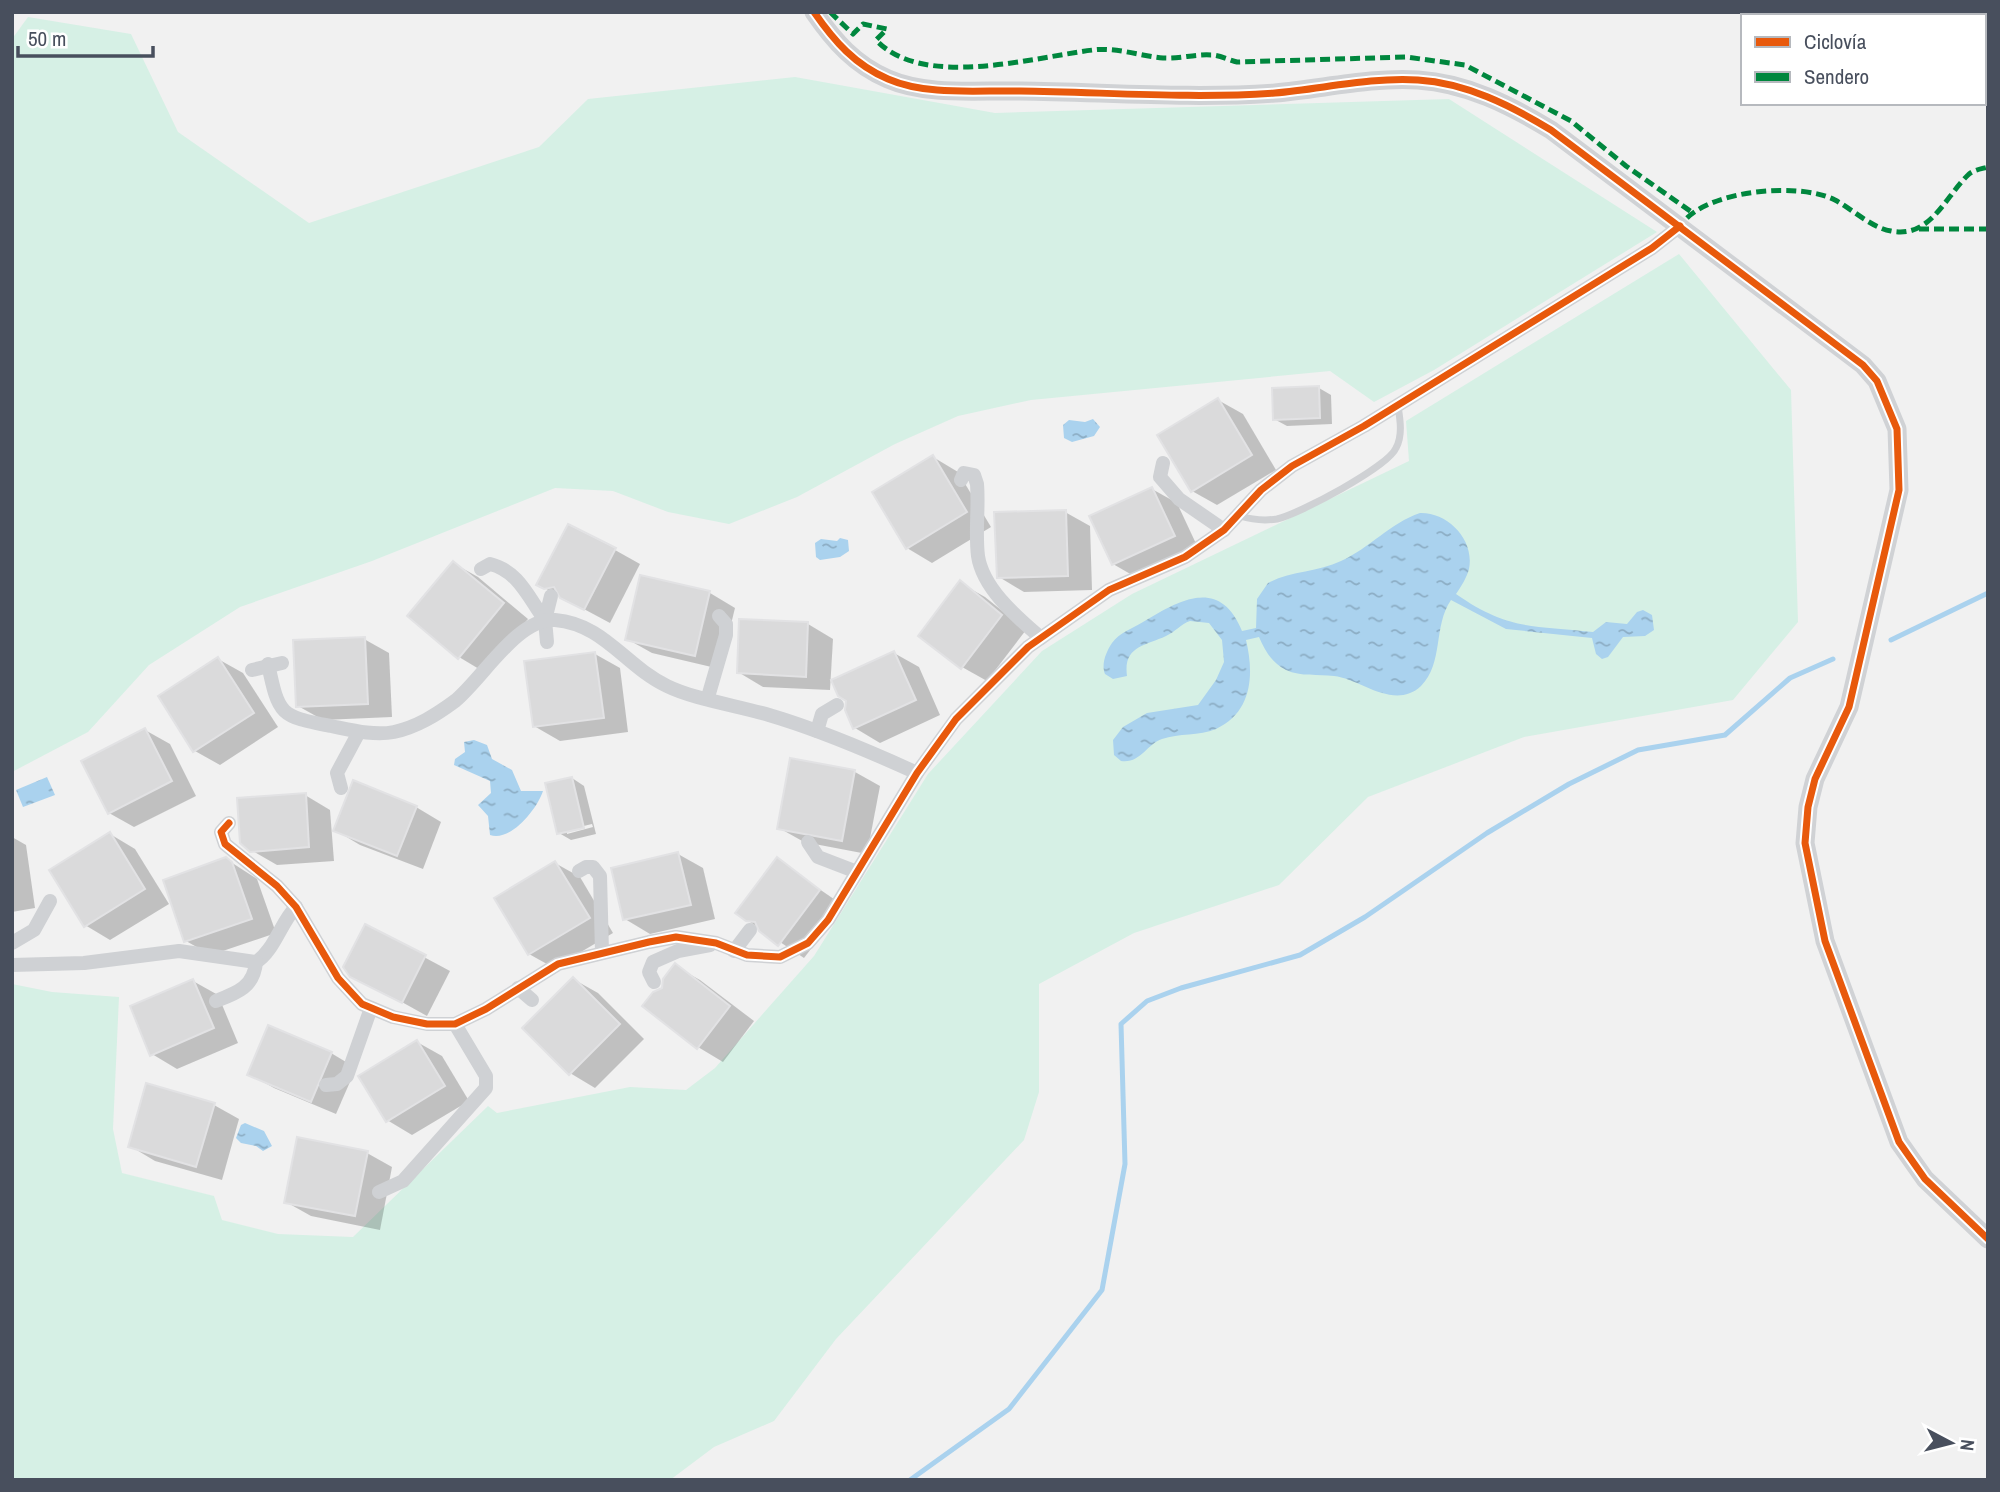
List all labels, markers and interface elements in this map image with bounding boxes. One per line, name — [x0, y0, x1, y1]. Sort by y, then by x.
scale bar — [18, 14, 152, 58]
legend — [1741, 14, 1986, 105]
text: 50 m — [28, 24, 66, 53]
text: Ciclovía — [1804, 27, 1867, 56]
text: Sendero — [1804, 62, 1869, 91]
north arrow — [1916, 1408, 1986, 1478]
text: N — [1954, 1438, 1981, 1452]

